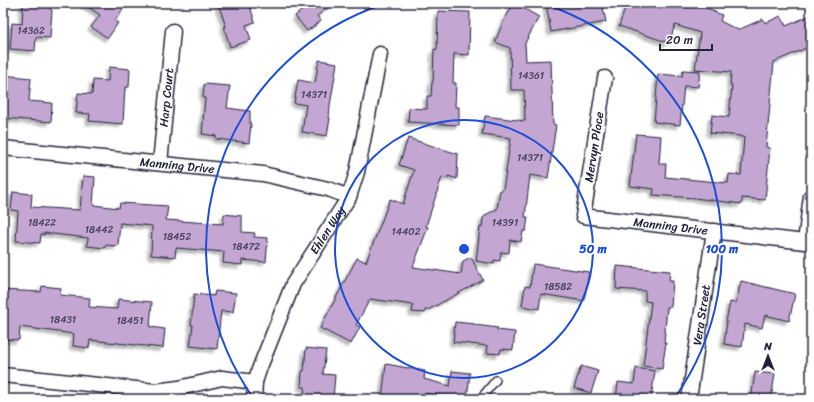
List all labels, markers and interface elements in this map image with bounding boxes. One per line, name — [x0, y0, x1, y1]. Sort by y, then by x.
house number: 14362 — [17, 22, 45, 40]
scale bar — [660, 26, 712, 52]
text: 20 m — [666, 29, 693, 51]
street label: Harp Court — [153, 67, 180, 128]
house number: 14361 — [518, 67, 544, 85]
house number: 14371 — [301, 86, 327, 104]
street label: Mervyn Place — [578, 110, 610, 184]
house number: 14371 — [517, 149, 543, 167]
street label: Manning Drive — [139, 151, 216, 180]
street label: Ehlen Way — [304, 201, 352, 259]
street label: Manning Drive — [632, 211, 709, 242]
house number: 18422 — [28, 214, 56, 232]
house number: 14391 — [492, 214, 518, 232]
house number: 18442 — [85, 221, 114, 239]
house number: 14402 — [392, 223, 421, 241]
house number: 18452 — [163, 228, 191, 246]
house number: 18472 — [232, 238, 260, 256]
text: 50 m — [579, 238, 607, 260]
text: 100 m — [706, 238, 739, 260]
centre of rings — [457, 242, 471, 256]
house number: 18582 — [544, 278, 572, 296]
street label: Vera Street — [686, 283, 717, 347]
house number: 18431 — [50, 311, 76, 329]
house number: 18451 — [117, 312, 143, 330]
north arrow — [748, 336, 788, 376]
text: N — [763, 337, 772, 356]

